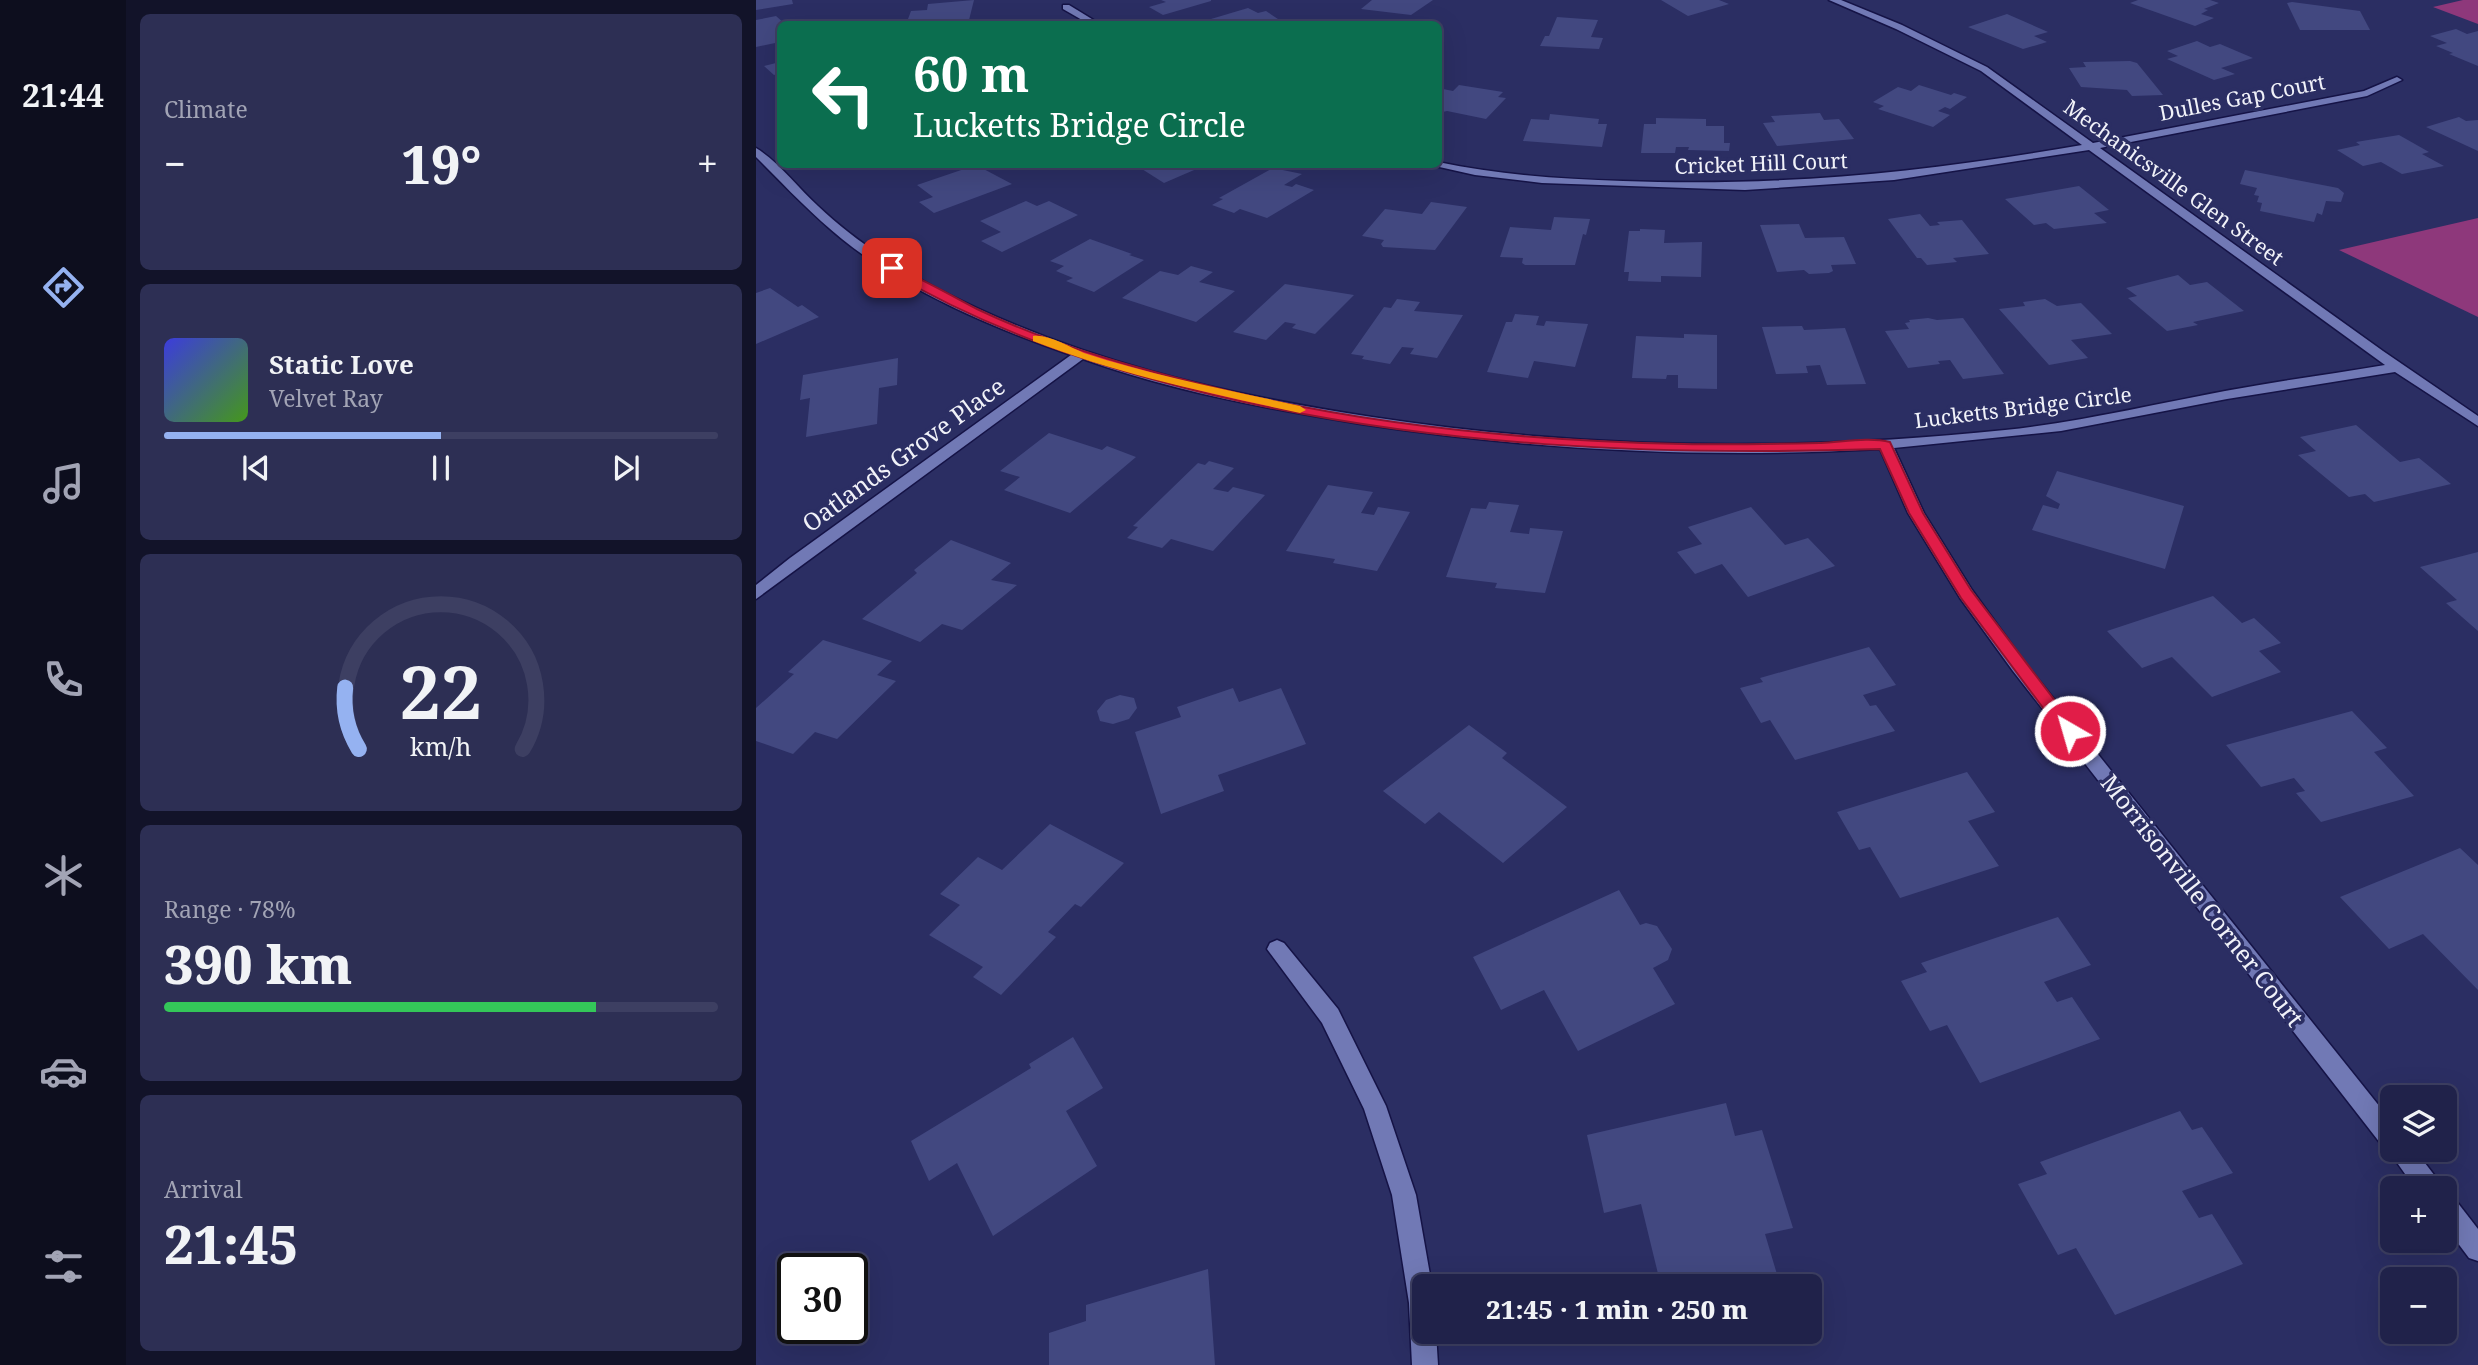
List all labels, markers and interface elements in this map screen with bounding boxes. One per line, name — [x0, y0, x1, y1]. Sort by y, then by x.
text: 60 m — [913, 40, 1029, 106]
icon: left — [798, 49, 889, 140]
street label: Dulles Gap Court — [2157, 67, 2327, 127]
text: 21:44 — [22, 73, 104, 116]
text: Climate — [164, 93, 248, 125]
street label: Mechanicsville Glen Street — [2058, 93, 2290, 271]
text: Lucketts Bridge Circle — [913, 103, 1246, 146]
text: 19° — [401, 128, 481, 199]
text: − — [164, 137, 186, 189]
text: + — [697, 137, 718, 189]
street label: Cricket Hill Court — [1674, 146, 1848, 180]
pin — [862, 238, 922, 298]
icon: arrive — [873, 249, 911, 287]
icon: directions — [39, 263, 88, 312]
text: Static Love — [269, 346, 414, 382]
street label: Oatlands Grove Place — [795, 369, 1011, 539]
street label: Lucketts Bridge Circle — [1913, 380, 2133, 434]
text: Velvet Ray — [269, 382, 383, 414]
icon: previous — [237, 449, 275, 487]
icon: pause — [422, 449, 460, 487]
icon: next — [607, 449, 645, 487]
icon: music — [39, 459, 88, 508]
text: 22 — [400, 641, 482, 740]
icon: phone — [39, 655, 88, 704]
position arrow — [2033, 694, 2107, 768]
text: km/h — [410, 728, 472, 762]
street label: Morrisonville Corner Court — [2094, 767, 2312, 1033]
icon: climate — [39, 851, 88, 900]
text: Range · 78% — [164, 893, 296, 925]
text: 390 km — [164, 928, 352, 999]
icon: car — [39, 1047, 88, 1096]
map controls — [2380, 1085, 2457, 1344]
button: layers — [2380, 1085, 2457, 1162]
text: Arrival — [164, 1173, 243, 1205]
button: + — [2380, 1176, 2457, 1253]
text: 21:45 — [164, 1208, 298, 1279]
icon: filters — [39, 1242, 88, 1291]
speed limit sign: 30 — [777, 1253, 868, 1344]
button: − — [2380, 1267, 2457, 1344]
text: 21:45 · 1 min · 250 m — [1486, 1291, 1748, 1327]

